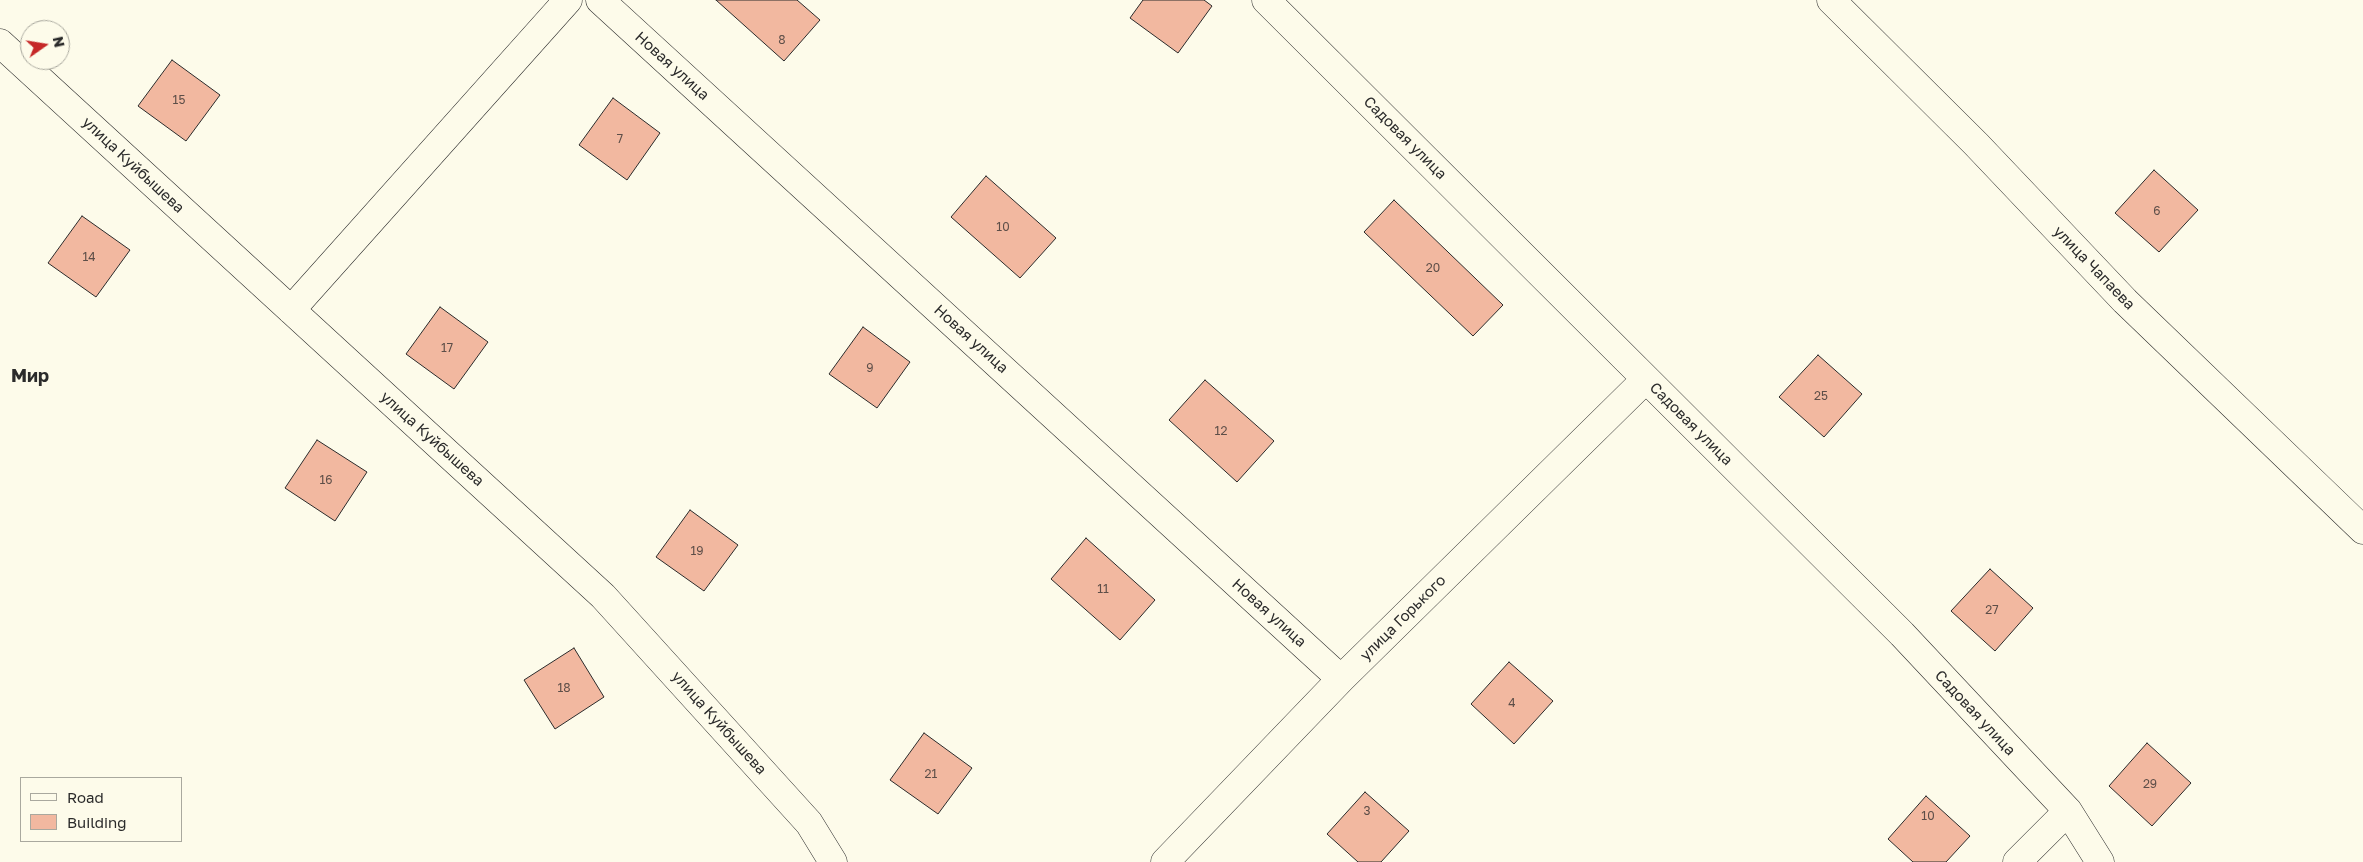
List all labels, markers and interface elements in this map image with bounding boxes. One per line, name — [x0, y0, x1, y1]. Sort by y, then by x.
north arrow — [20, 20, 70, 70]
street label: Новая улица — [631, 28, 713, 104]
house number: 8 — [778, 33, 786, 47]
text: N — [50, 35, 69, 49]
house number: 15 — [173, 93, 185, 107]
street label: Садовая улица — [1360, 93, 1450, 183]
street label: улица Куйбышева — [78, 113, 188, 217]
house number: 7 — [617, 132, 623, 146]
house number: 6 — [2153, 204, 2161, 218]
house number: 10 — [996, 220, 1010, 234]
street label: улица Чапаева — [2050, 222, 2138, 314]
house number: 14 — [82, 250, 96, 264]
house number: 20 — [1426, 261, 1440, 275]
street label: Новая улица — [930, 301, 1012, 377]
house number: 17 — [441, 341, 453, 355]
house number: 9 — [866, 361, 874, 375]
district label: Мир — [11, 365, 49, 387]
street label: Садовая улица — [1646, 379, 1736, 469]
street label: улица Куйбышева — [377, 388, 487, 490]
house number: 25 — [1814, 389, 1828, 403]
house number: 12 — [1215, 424, 1227, 438]
house number: 16 — [319, 473, 333, 487]
house number: 19 — [690, 544, 704, 558]
street label: улица Горького — [1356, 571, 1450, 665]
street label: Новая улица — [1228, 575, 1310, 651]
house number: 11 — [1097, 582, 1109, 596]
house number: 27 — [1985, 603, 1999, 617]
street label: Садовая улица — [1931, 667, 2019, 759]
street label: улица Куйбышева — [668, 668, 770, 778]
house number: 18 — [557, 681, 571, 695]
house number: 4 — [1508, 696, 1516, 710]
house number: 21 — [925, 767, 937, 781]
legend — [20, 777, 182, 842]
house number: 29 — [2143, 777, 2157, 791]
text: Road — [67, 788, 104, 806]
house number: 3 — [1363, 804, 1371, 818]
house number: 10 — [1921, 809, 1935, 823]
text: Building — [67, 813, 127, 831]

